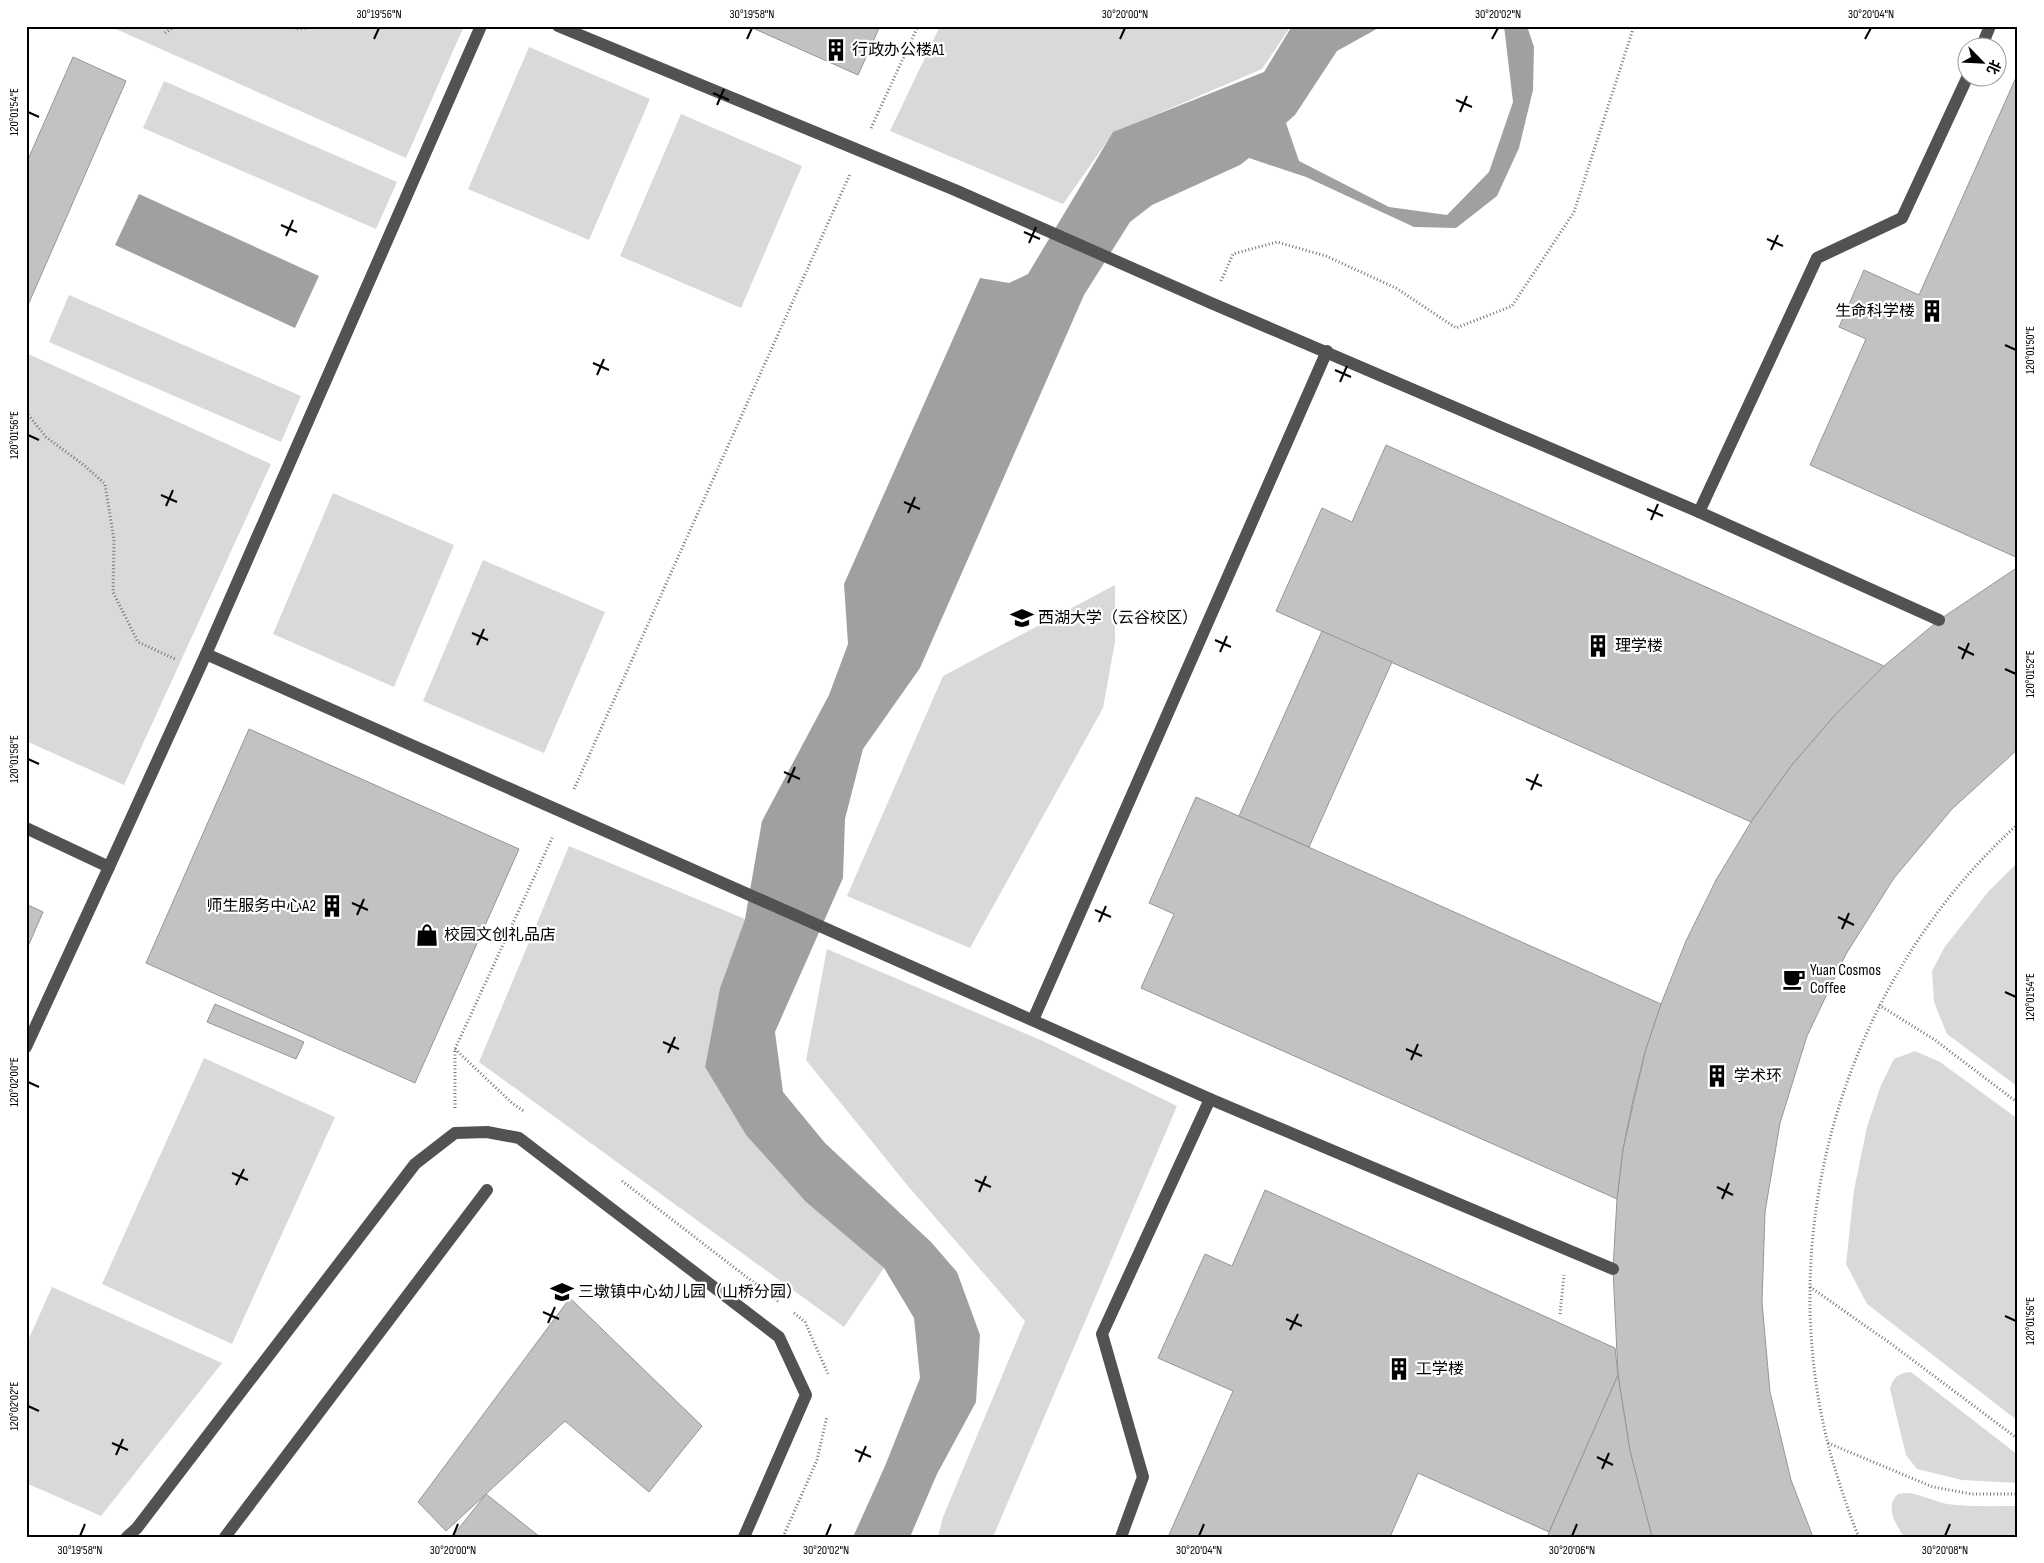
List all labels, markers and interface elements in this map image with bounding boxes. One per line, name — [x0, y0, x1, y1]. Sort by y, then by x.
text: 30°19'56"N — [356, 7, 402, 22]
text: 30°19'58"N — [730, 7, 774, 22]
text: 30°20'00"N — [1102, 7, 1148, 22]
text: 30°20'02"N — [1475, 7, 1521, 22]
text: 30°20'04"N — [1848, 7, 1894, 22]
building icon: 行政办公楼A1 — [823, 37, 849, 63]
north arrow — [1956, 38, 2006, 88]
place label: 行政办公楼A1 — [852, 41, 945, 60]
text: 北 — [1983, 57, 2004, 77]
text: 120°01'54"E — [7, 88, 22, 136]
building icon: 生命科学楼 — [1919, 298, 1945, 324]
place label: 生命科学楼 — [1835, 302, 1915, 321]
text: 120°01'50"E — [2023, 326, 2038, 374]
text: 120°01'56"E — [7, 411, 22, 459]
school or university icon: 西湖大学（云谷校区） — [1009, 605, 1035, 631]
place label: 西湖大学（云谷校区） — [1038, 609, 1198, 628]
building icon: 理学楼 — [1585, 633, 1611, 659]
place label: 理学楼 — [1615, 637, 1663, 656]
text: 120°01'52"E — [2023, 650, 2038, 698]
text: 120°01'58"E — [7, 735, 22, 783]
building icon: 师生服务中心A2 — [319, 893, 345, 919]
place label: 师生服务中心A2 — [206, 897, 316, 916]
shop icon: 校园文创礼品店 — [414, 922, 440, 948]
place label: 校园文创礼品店 — [444, 926, 556, 945]
place label: Yuan Cosmos Coffee — [1810, 961, 1881, 998]
cafe icon: Yuan Cosmos Coffee — [1781, 966, 1807, 992]
text: 120°01'54"E — [2023, 973, 2038, 1021]
text: 120°02'00"E — [7, 1057, 22, 1107]
building icon: 学术环 — [1704, 1063, 1730, 1089]
place label: 学术环 — [1734, 1067, 1782, 1086]
school or university icon: 三墩镇中心幼儿园（山桥分园） — [549, 1279, 575, 1305]
place label: 三墩镇中心幼儿园（山桥分园） — [578, 1283, 802, 1302]
text: 120°01'56"E — [2023, 1297, 2038, 1345]
building icon: 工学楼 — [1386, 1356, 1412, 1382]
place label: 工学楼 — [1416, 1360, 1464, 1379]
text: 120°02'02"E — [7, 1381, 22, 1431]
text: 30°19'58"N — [58, 1543, 102, 1558]
text: 30°20'00"N — [430, 1543, 476, 1558]
text: 30°20'02"N — [803, 1543, 849, 1558]
text: 30°20'04"N — [1176, 1543, 1222, 1558]
text: 30°20'06"N — [1549, 1543, 1595, 1558]
text: 30°20'08"N — [1922, 1543, 1968, 1558]

